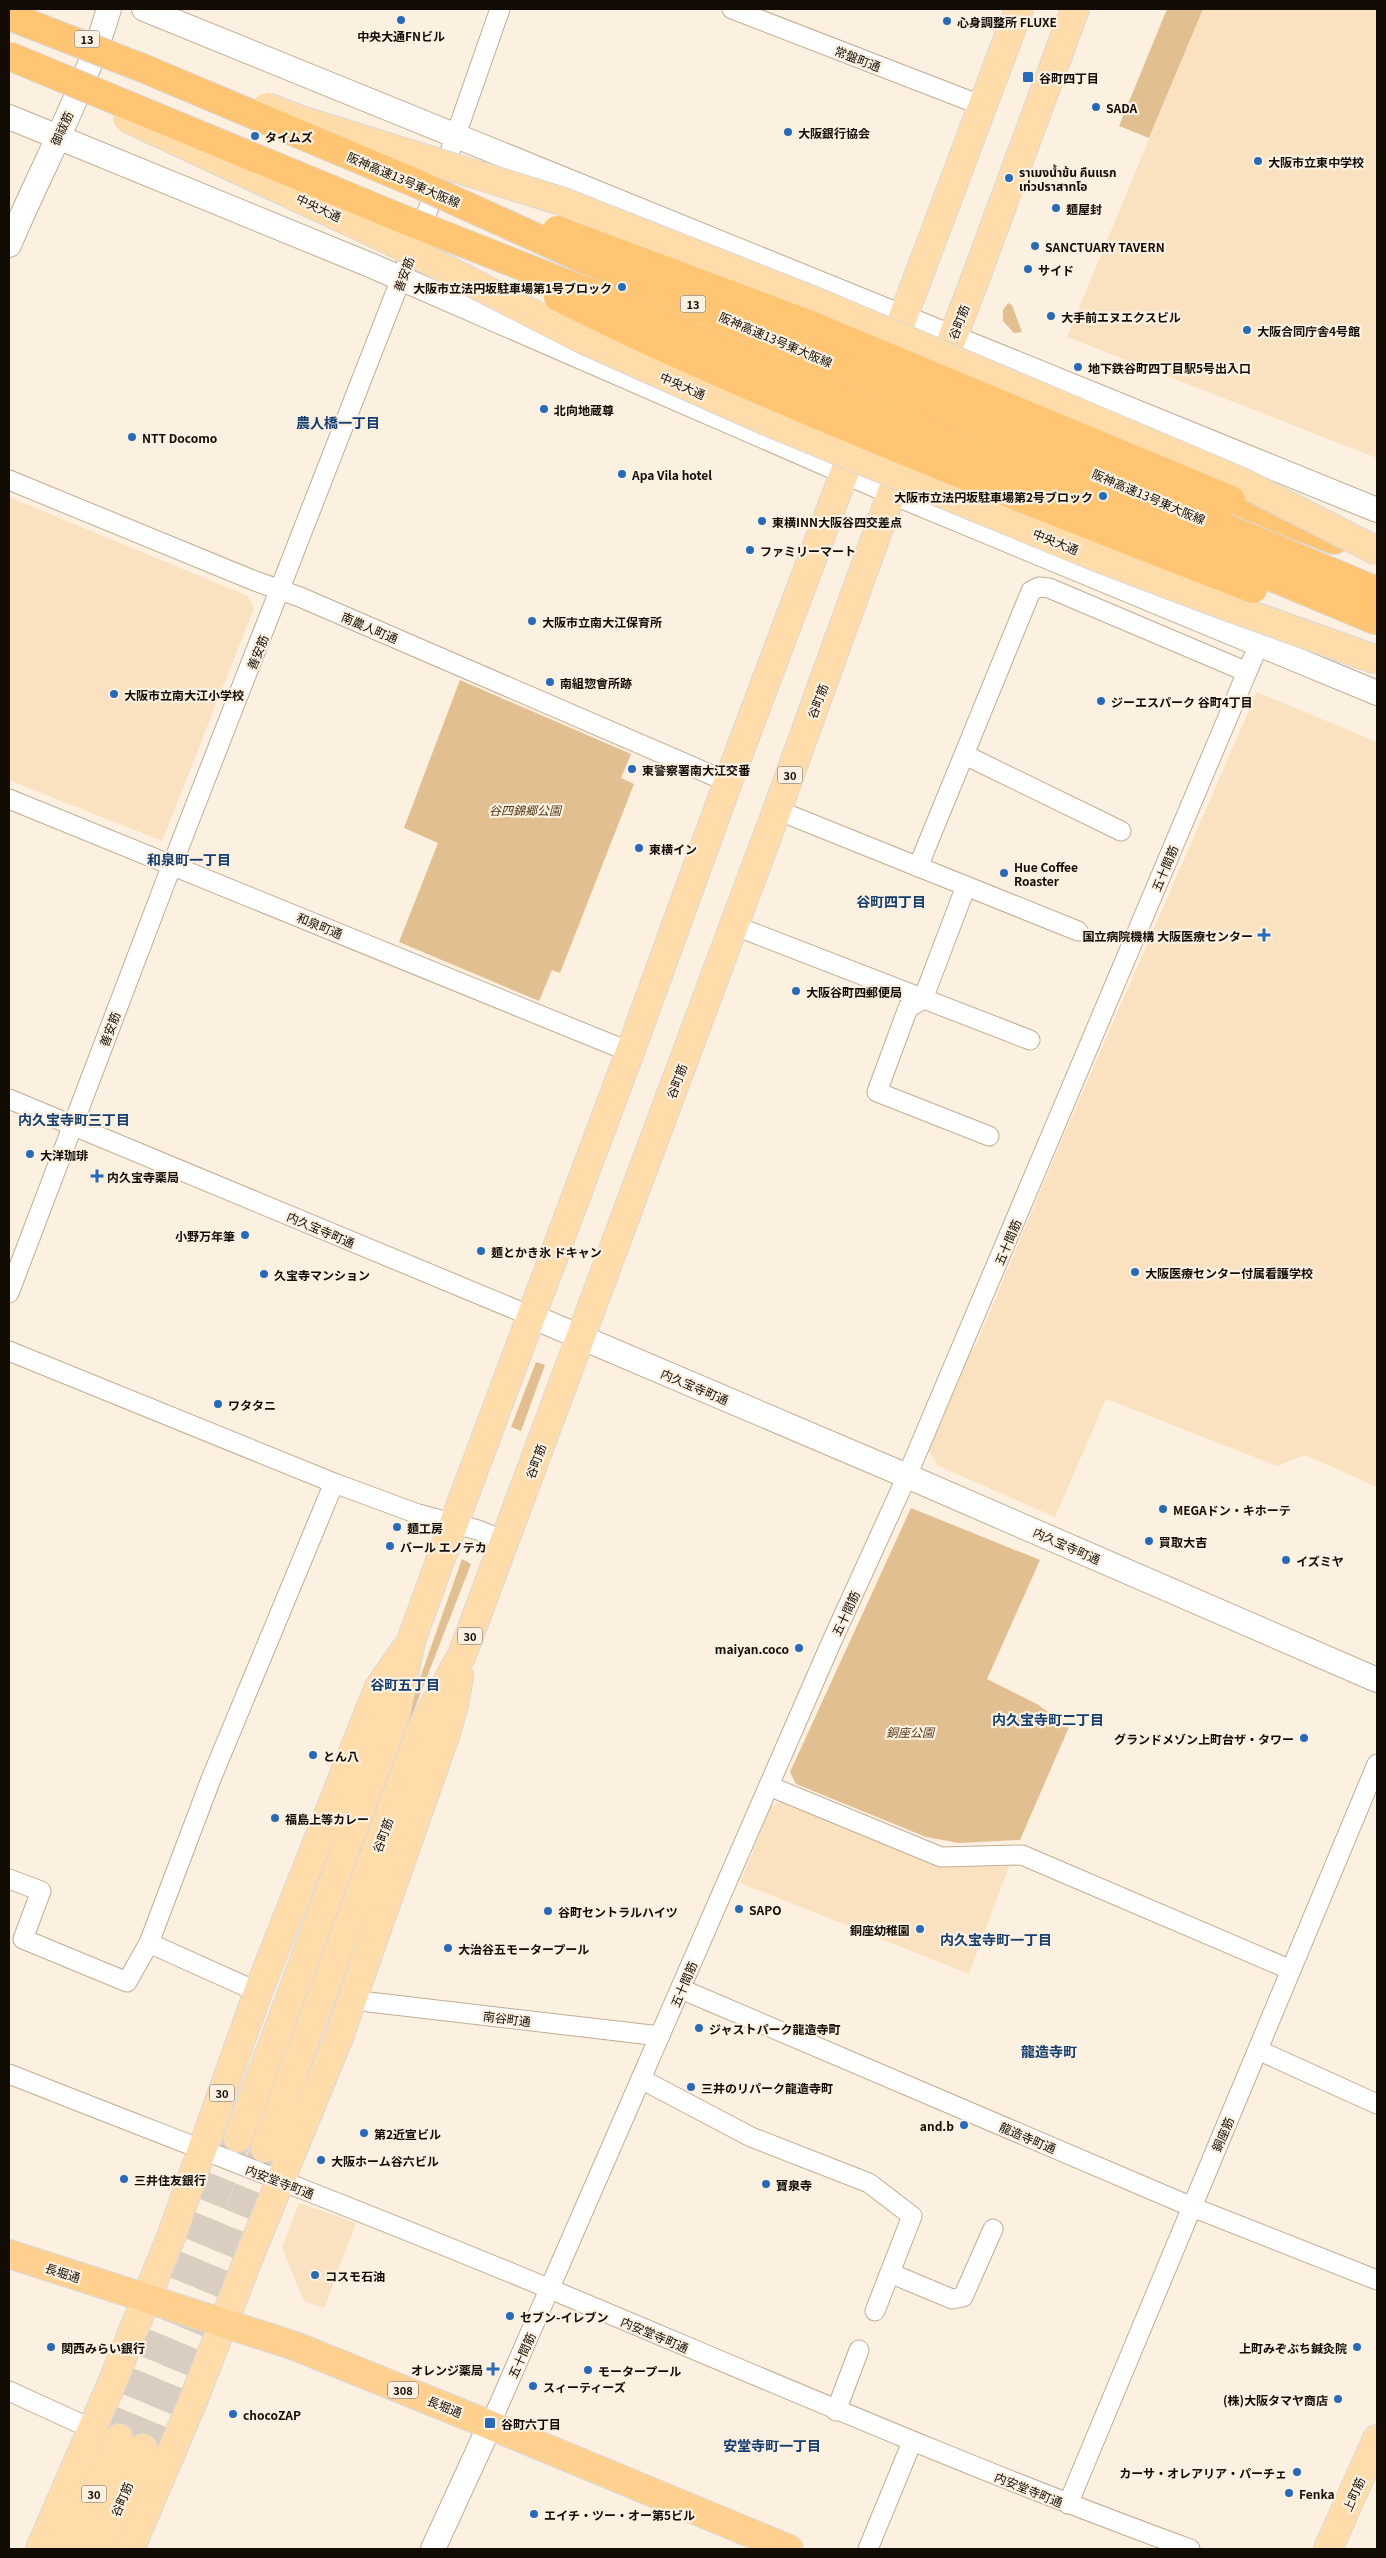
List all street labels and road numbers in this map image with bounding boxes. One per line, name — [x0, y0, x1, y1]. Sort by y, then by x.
road number: 13 — [74, 30, 100, 48]
street label: 常盤町通 — [833, 41, 883, 75]
street label: 御祓筋 — [46, 108, 76, 148]
street label: 阪神高速13号東大阪線 — [345, 147, 463, 211]
street label: 中央大通 — [294, 189, 344, 225]
street label: 善安筋 — [389, 254, 417, 294]
road number: 13 — [680, 296, 706, 312]
street label: 谷町筋 — [944, 302, 972, 342]
street label: 阪神高速13号東大阪線 — [717, 307, 835, 371]
street label: 中央大通 — [658, 367, 708, 403]
street label: 阪神高速13号東大阪線 — [1090, 464, 1208, 528]
street label: 中央大通 — [1031, 524, 1081, 558]
street label: 南農人町通 — [339, 607, 401, 647]
street label: 善安筋 — [242, 632, 272, 672]
street label: 谷町筋 — [803, 681, 831, 721]
road number: 30 — [778, 766, 802, 784]
street label: 五十間筋 — [1147, 843, 1181, 893]
street label: 和泉町通 — [295, 908, 345, 942]
street label: 善安筋 — [95, 1009, 123, 1049]
street label: 谷町筋 — [662, 1061, 690, 1101]
street label: 内久宝寺町通 — [285, 1207, 357, 1251]
street label: 五十間筋 — [990, 1217, 1024, 1267]
street label: 内久宝寺町通 — [659, 1364, 731, 1408]
street label: 谷町筋 — [521, 1441, 549, 1481]
street label: 内久宝寺町通 — [1031, 1523, 1103, 1567]
street label: 五十間筋 — [827, 1588, 863, 1638]
road number: 30 — [458, 1628, 482, 1644]
street label: 谷町筋 — [368, 1815, 396, 1855]
street label: 五十間筋 — [666, 1959, 700, 2009]
street label: 南谷町通 — [482, 2007, 532, 2029]
road number: 30 — [210, 2084, 234, 2102]
street label: 銅座筋 — [1207, 2114, 1237, 2154]
street label: 龍造寺町通 — [997, 2117, 1059, 2157]
street label: 内安堂寺町通 — [243, 2160, 317, 2202]
street label: 長堀通 — [43, 2258, 83, 2286]
street label: 内安堂寺町通 — [619, 2312, 691, 2356]
street label: 五十間筋 — [503, 2330, 539, 2380]
road number: 308 — [388, 2382, 418, 2398]
street label: 長堀通 — [425, 2391, 465, 2421]
street label: 内安堂寺町通 — [992, 2468, 1066, 2510]
street label: 上町筋 — [1338, 2474, 1368, 2514]
street label: 谷町筋 — [106, 2479, 136, 2519]
road number: 30 — [82, 2486, 106, 2502]

